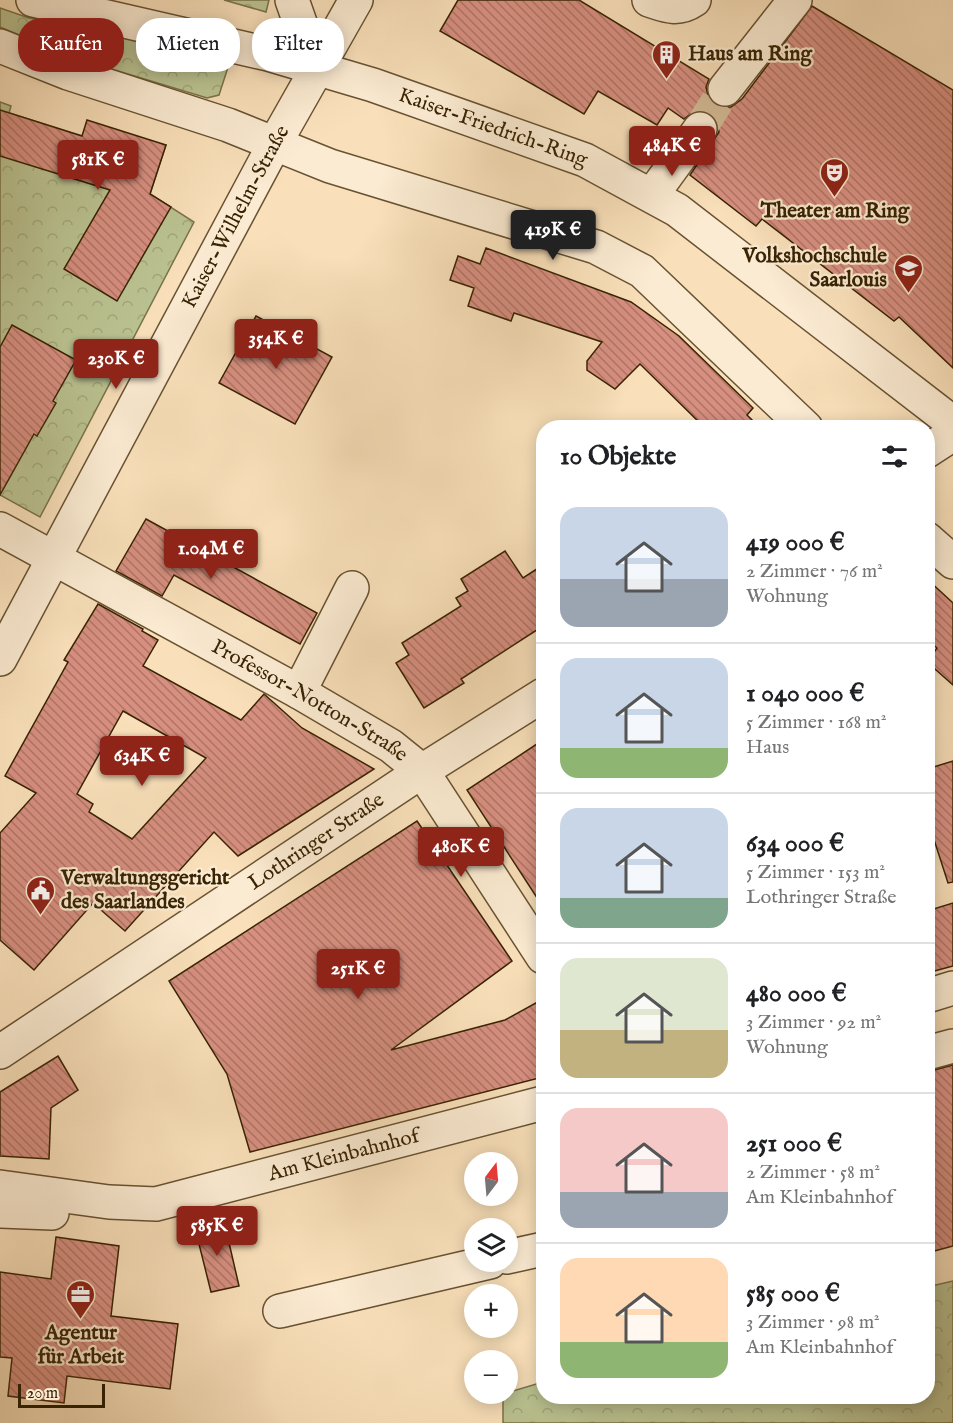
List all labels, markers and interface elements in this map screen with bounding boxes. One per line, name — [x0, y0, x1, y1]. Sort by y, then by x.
chip: Kaufen — [18, 18, 124, 72]
chip: Mieten — [136, 18, 240, 72]
chip: Filter — [252, 18, 344, 72]
building icon: Haus am Ring — [651, 38, 683, 80]
place label: Haus am Ring — [688, 41, 813, 68]
street label: Kaiser-Friedrich-Ring — [395, 82, 592, 174]
street label: Kaiser-Wilhelm-Straße — [176, 120, 296, 313]
pin: 484K € — [623, 126, 721, 177]
text: 484K € — [643, 133, 701, 158]
pin: 581K € — [49, 140, 147, 191]
text: 581K € — [71, 147, 125, 172]
theatre icon: Theater am Ring — [819, 156, 851, 198]
place label: Theater am Ring — [760, 198, 910, 225]
pin: 419K € — [504, 210, 602, 261]
text: 419K € — [525, 217, 581, 242]
place label: Volkshochschule Saarlouis — [742, 243, 887, 294]
school or university icon: Volkshochschule Saarlouis — [892, 252, 924, 294]
pin: 354K € — [227, 319, 325, 370]
text: 354K € — [249, 326, 303, 351]
pin: 230K € — [67, 339, 165, 390]
text: 230K € — [87, 346, 145, 371]
text: 10 Objekte — [560, 440, 676, 473]
icon: filters — [878, 440, 911, 473]
text: 419 000 € — [746, 526, 845, 559]
pin: 1.04M € — [156, 529, 266, 580]
icon: home — [608, 531, 680, 603]
text: 1.04M € — [178, 536, 244, 561]
text: 2 Zimmer · 76 m² — [746, 559, 883, 584]
text: Wohnung — [746, 584, 828, 609]
street label: Professor-Notton-Straße — [207, 633, 414, 768]
text: 1 040 000 € — [746, 677, 865, 710]
icon: home — [608, 682, 680, 754]
text: 5 Zimmer · 168 m² — [746, 710, 887, 735]
text: Haus — [746, 735, 789, 760]
pin: 634K € — [93, 736, 191, 787]
text: 634K € — [114, 743, 170, 768]
street label: Lothringer Straße — [243, 786, 390, 896]
pin: 480K € — [412, 827, 510, 878]
text: 634 000 € — [746, 827, 844, 860]
icon: home — [608, 832, 680, 904]
text: 480K € — [432, 834, 490, 859]
text: 5 Zimmer · 153 m² — [746, 860, 885, 885]
place label: Verwaltungsgericht des Saarlandes — [60, 865, 230, 916]
public building icon: Verwaltungsgericht des Saarlandes — [24, 874, 56, 916]
text: Lothringer Straße — [746, 885, 896, 910]
pin: 251K € — [309, 949, 407, 1000]
text: 251K € — [331, 956, 385, 981]
text: 480 000 € — [746, 977, 847, 1010]
icon: home — [608, 982, 680, 1054]
text: 3 Zimmer · 92 m² — [746, 1010, 881, 1035]
text: Wohnung — [746, 1035, 828, 1060]
street label: Am Kleinbahnhof — [264, 1122, 425, 1188]
text: 251 000 € — [746, 1127, 842, 1160]
icon: home — [608, 1132, 680, 1204]
north arrow — [464, 1152, 518, 1206]
map controls — [464, 1152, 518, 1404]
text: 2 Zimmer · 58 m² — [746, 1160, 880, 1185]
text: Am Kleinbahnhof — [746, 1185, 893, 1210]
pin: 585K € — [168, 1206, 266, 1257]
text: 585K € — [191, 1213, 243, 1238]
button: layers — [464, 1218, 518, 1272]
text: 585 000 € — [746, 1277, 840, 1310]
office icon: Agentur für Arbeit — [65, 1278, 97, 1320]
icon: home — [608, 1282, 680, 1354]
button: + — [464, 1284, 518, 1338]
text: 3 Zimmer · 98 m² — [746, 1310, 880, 1335]
place label: Agentur für Arbeit — [38, 1320, 125, 1371]
text: Am Kleinbahnhof — [746, 1335, 893, 1360]
button: − — [464, 1350, 518, 1404]
scale bar — [18, 1381, 105, 1408]
text: 20 m — [27, 1384, 58, 1404]

